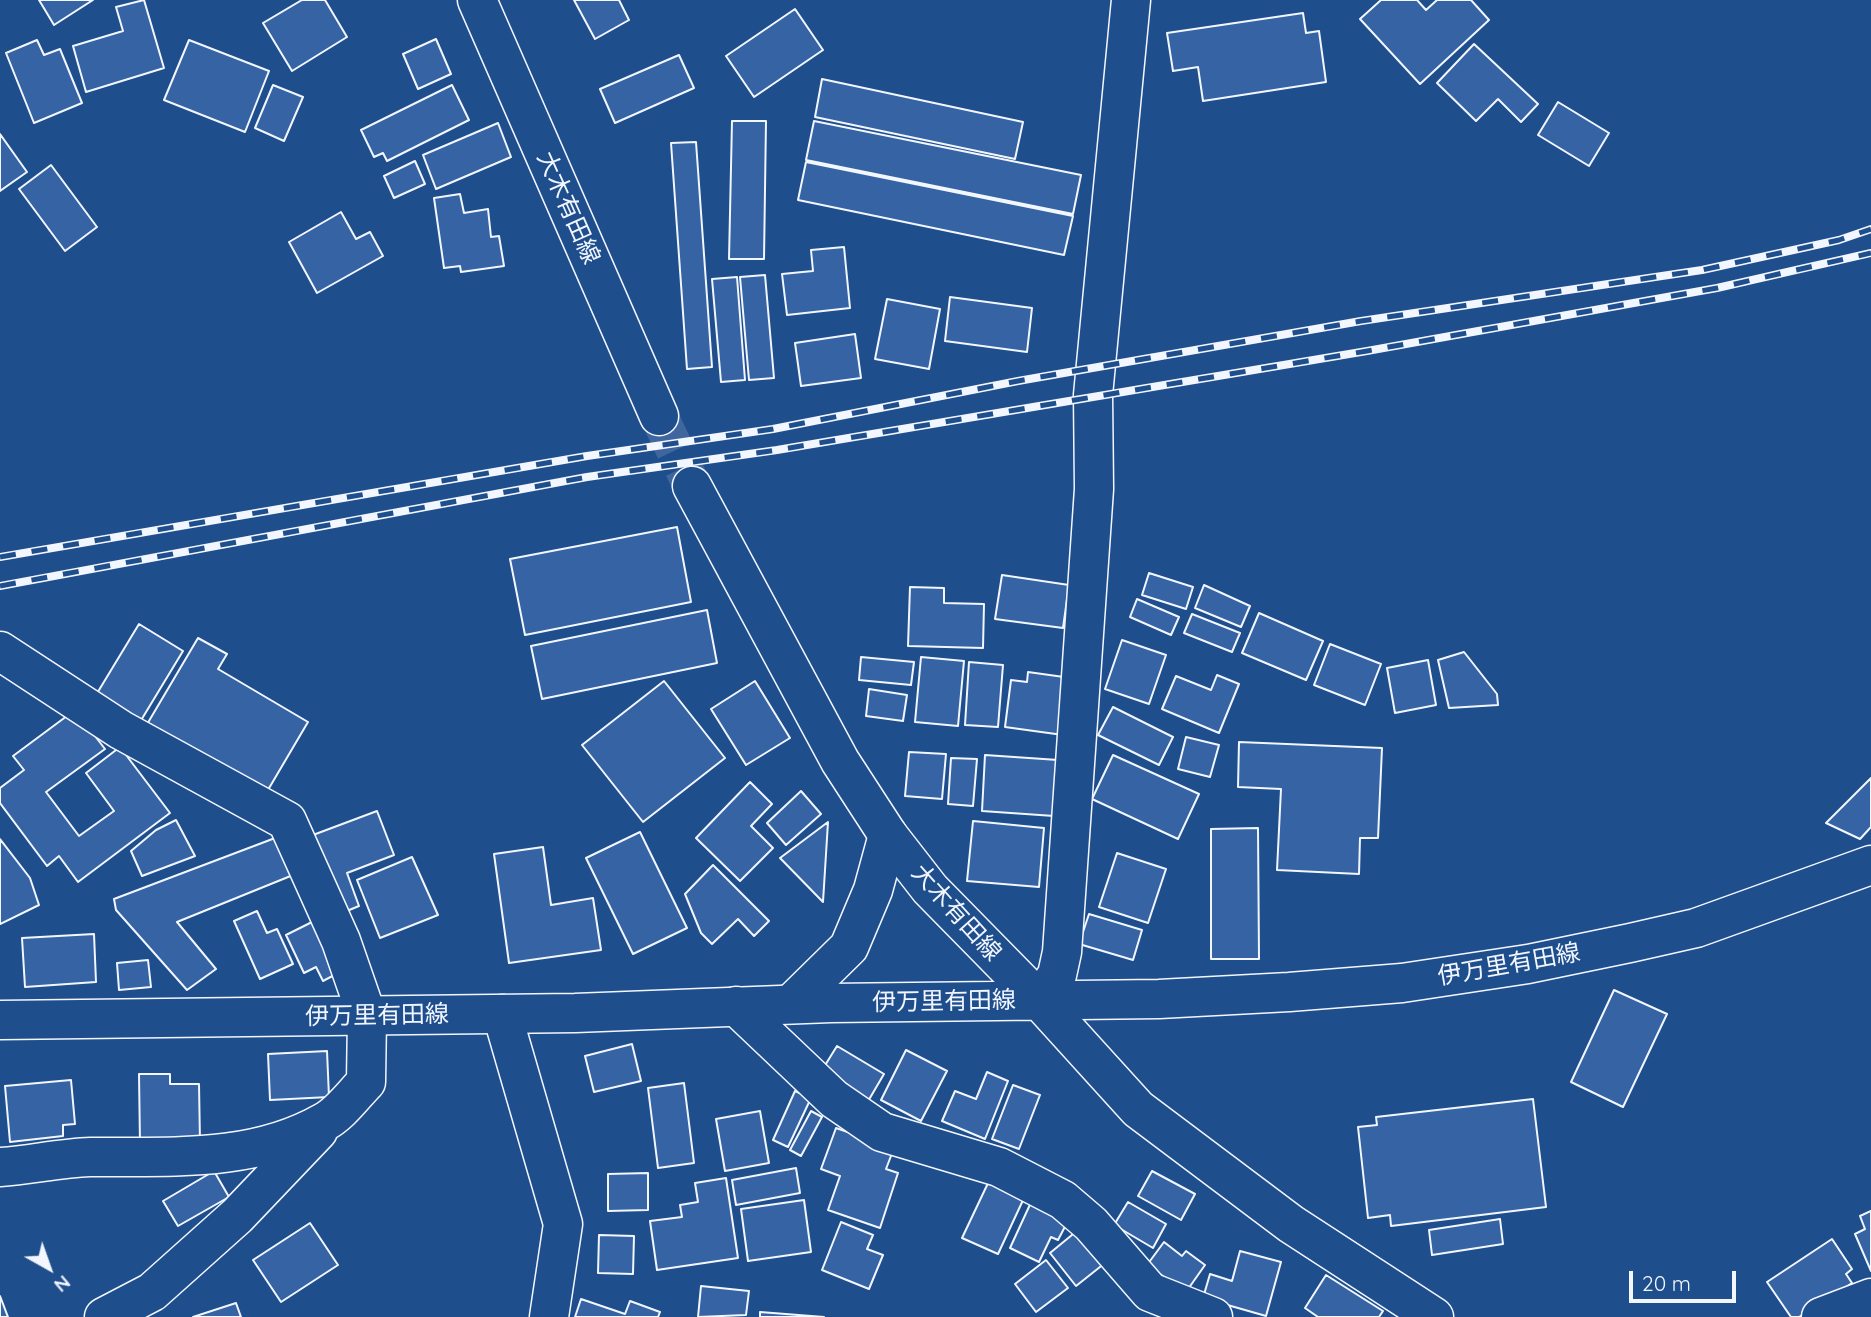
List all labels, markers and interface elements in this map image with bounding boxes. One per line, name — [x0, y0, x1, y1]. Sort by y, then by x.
street label: 大木有田線 — [530, 147, 606, 269]
street label: 大木有田線 — [905, 859, 1007, 967]
street label: 伊万里有田線 — [1436, 938, 1582, 992]
street label: 伊万里有田線 — [872, 986, 1016, 1018]
street label: 伊万里有田線 — [305, 1000, 449, 1032]
north arrow — [14, 1233, 84, 1303]
scale bar — [1633, 1258, 1740, 1302]
text: N — [49, 1270, 76, 1298]
text: 20 m — [1642, 1270, 1691, 1296]

